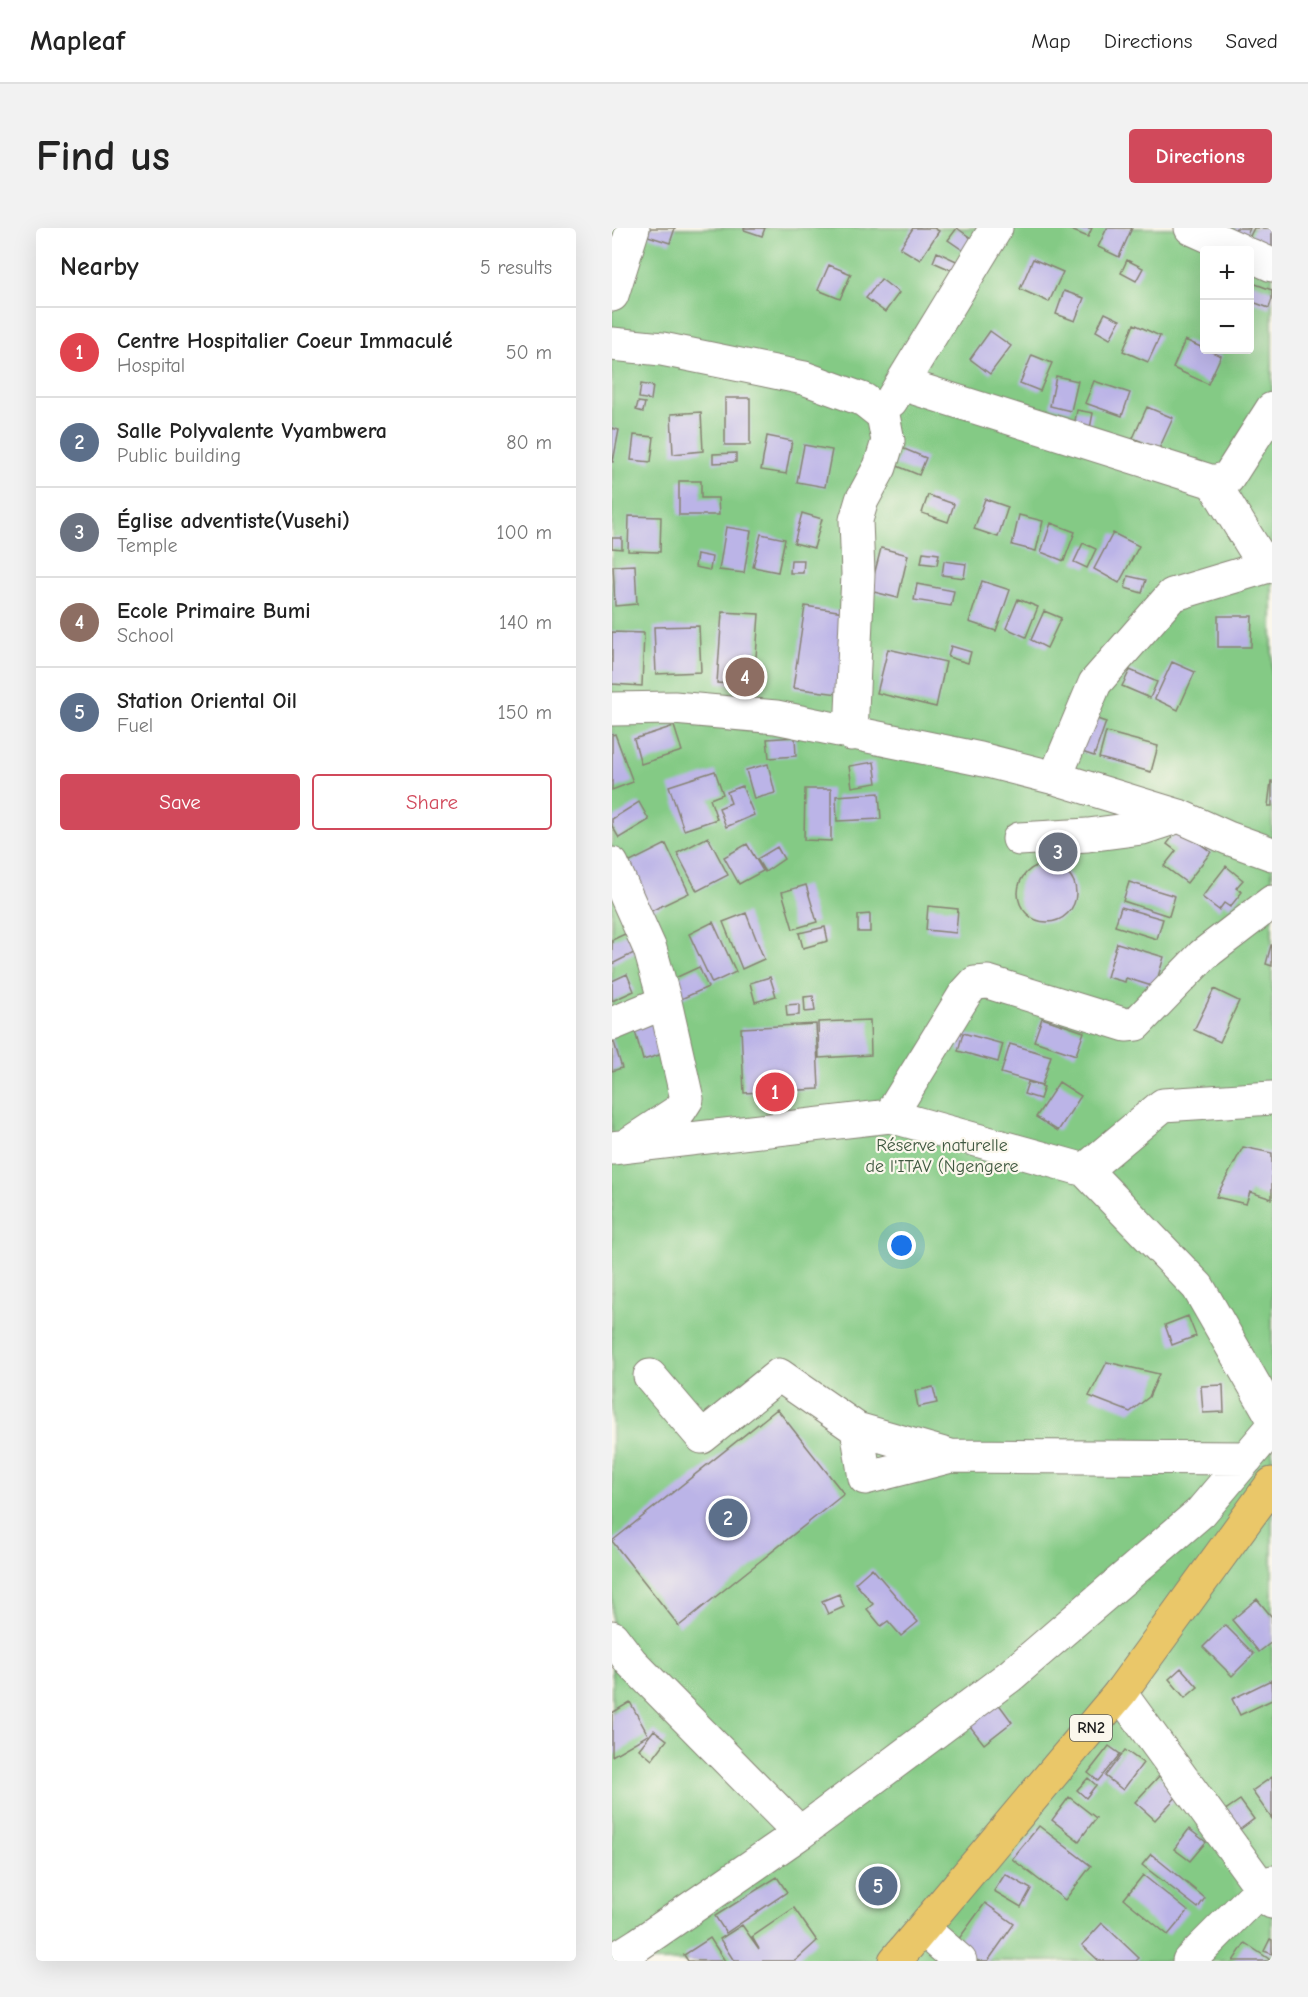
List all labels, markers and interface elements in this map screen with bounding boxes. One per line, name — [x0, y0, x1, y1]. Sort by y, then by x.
text: Mapleaf — [30, 25, 125, 57]
text: Map — [1031, 29, 1071, 53]
text: Directions — [1104, 29, 1193, 53]
text: Saved — [1226, 29, 1278, 53]
button: Directions — [1129, 129, 1272, 183]
text: Find us — [36, 132, 170, 181]
map controls — [1200, 246, 1254, 354]
button: + — [1200, 246, 1254, 300]
text: Nearby — [60, 252, 139, 282]
text: 5 results — [480, 256, 552, 279]
button: − — [1200, 300, 1254, 354]
text: Centre Hospitalier Coeur Immaculé — [117, 328, 453, 354]
text: 1 — [76, 341, 83, 364]
text: 50 m — [506, 341, 552, 364]
text: Hospital — [117, 354, 185, 377]
text: Salle Polyvalente Vyambwera — [117, 418, 387, 444]
text: 2 — [75, 431, 84, 454]
text: 80 m — [506, 431, 552, 454]
text: Public building — [117, 444, 241, 467]
text: Église adventiste(Vusehi) — [117, 508, 350, 534]
text: 3 — [75, 521, 84, 544]
text: 100 m — [497, 521, 552, 544]
text: Temple — [117, 534, 177, 557]
text: Ecole Primaire Bumi — [117, 598, 311, 624]
text: 4 — [75, 611, 84, 634]
text: 140 m — [499, 611, 552, 634]
text: School — [117, 624, 174, 647]
pin: 4 — [726, 654, 764, 700]
text: Station Oriental Oil — [117, 688, 297, 714]
text: 5 — [74, 701, 85, 724]
text: 150 m — [498, 701, 552, 724]
text: Fuel — [117, 714, 153, 737]
button: Save — [60, 774, 300, 830]
button: Share — [312, 774, 552, 830]
pin: 3 — [1038, 830, 1078, 874]
pin: 1 — [756, 1070, 794, 1114]
park label: Réserve naturelle de l'ITAV (Ngengere — [865, 1135, 1019, 1177]
your location — [887, 1231, 916, 1260]
pin: 2 — [708, 1496, 748, 1540]
road number: RN2 — [1070, 1715, 1112, 1741]
pin: 5 — [858, 1864, 898, 1908]

